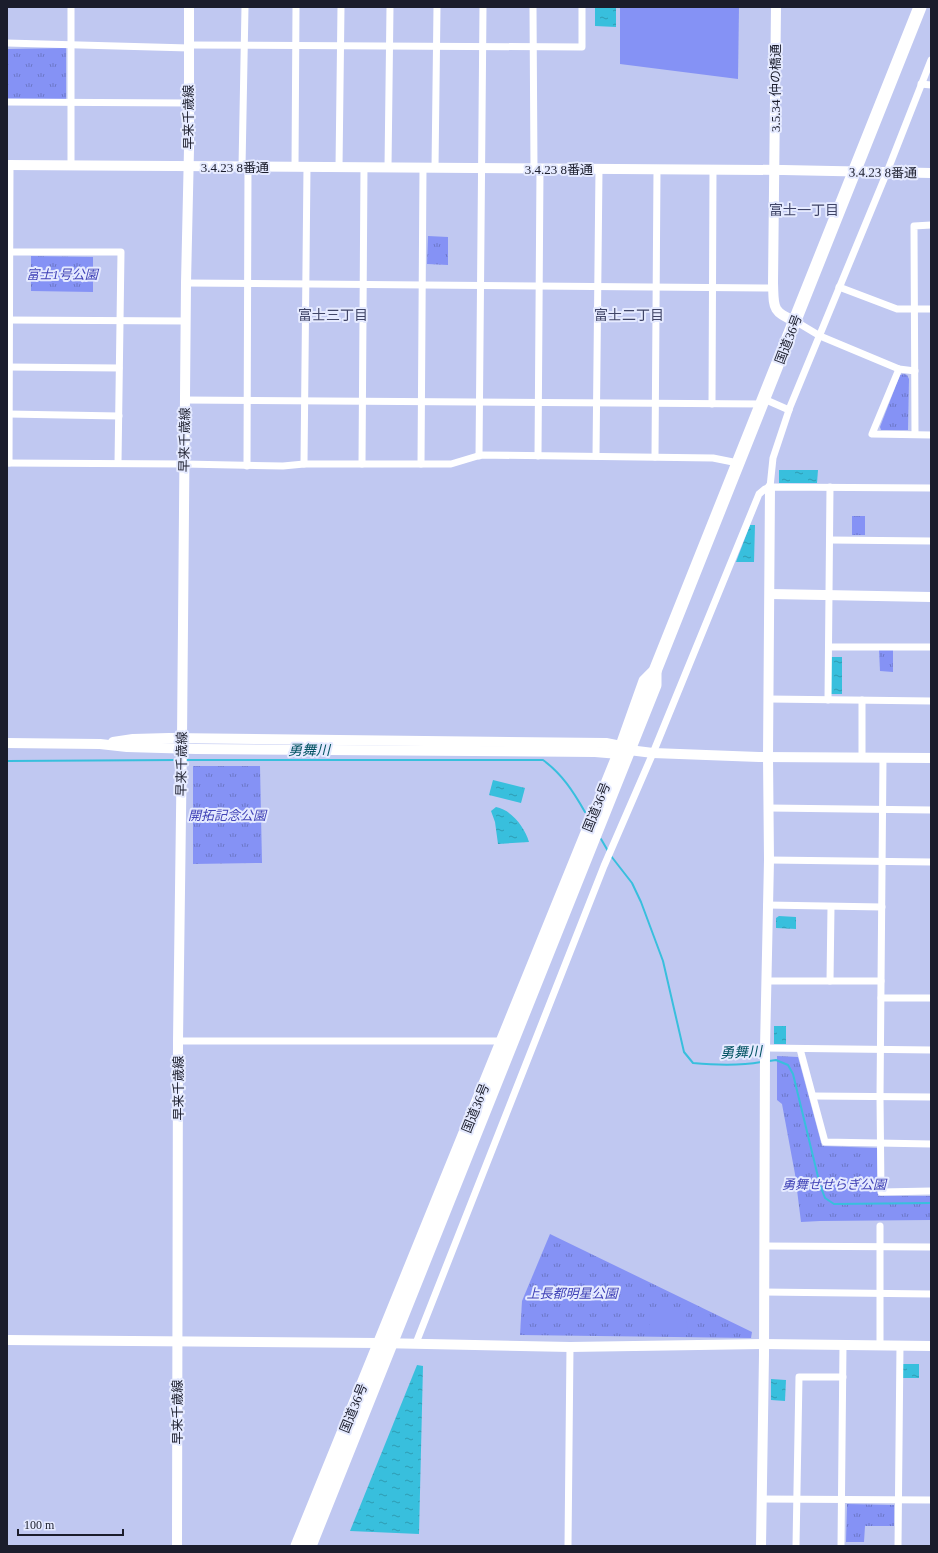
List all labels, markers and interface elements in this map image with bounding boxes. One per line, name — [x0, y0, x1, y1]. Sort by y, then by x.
street label: 3.5.34 仲の橋通 — [768, 44, 783, 132]
street label: 早来千歳線 — [181, 84, 196, 150]
street label: 3.4.23 8番通 — [201, 160, 269, 175]
street label: 3.4.23 8番通 — [525, 162, 593, 177]
street label: 3.4.23 8番通 — [849, 164, 917, 181]
district label: 富士一丁目 — [769, 203, 839, 218]
park label: 富士1号公園 — [26, 267, 100, 282]
district label: 富士三丁目 — [298, 308, 368, 323]
district label: 富士二丁目 — [594, 308, 664, 323]
street label: 国道36号 — [772, 312, 805, 366]
street label: 早来千歳線 — [176, 407, 193, 473]
street label: 早来千歳線 — [173, 731, 190, 797]
water label: 勇舞川 — [288, 743, 332, 758]
street label: 国道36号 — [580, 780, 613, 834]
park label: 開拓記念公園 — [188, 808, 268, 823]
water label: 勇舞川 — [720, 1044, 764, 1061]
street label: 早来千歳線 — [171, 1055, 186, 1121]
street label: 国道36号 — [459, 1081, 492, 1135]
park label: 勇舞せせらぎ公園 — [782, 1177, 888, 1192]
park label: 上長都明星公園 — [526, 1286, 619, 1301]
street label: 早来千歳線 — [170, 1379, 185, 1445]
street label: 国道36号 — [337, 1381, 370, 1435]
scale bar — [18, 1511, 123, 1537]
text: 100 m — [24, 1518, 55, 1532]

